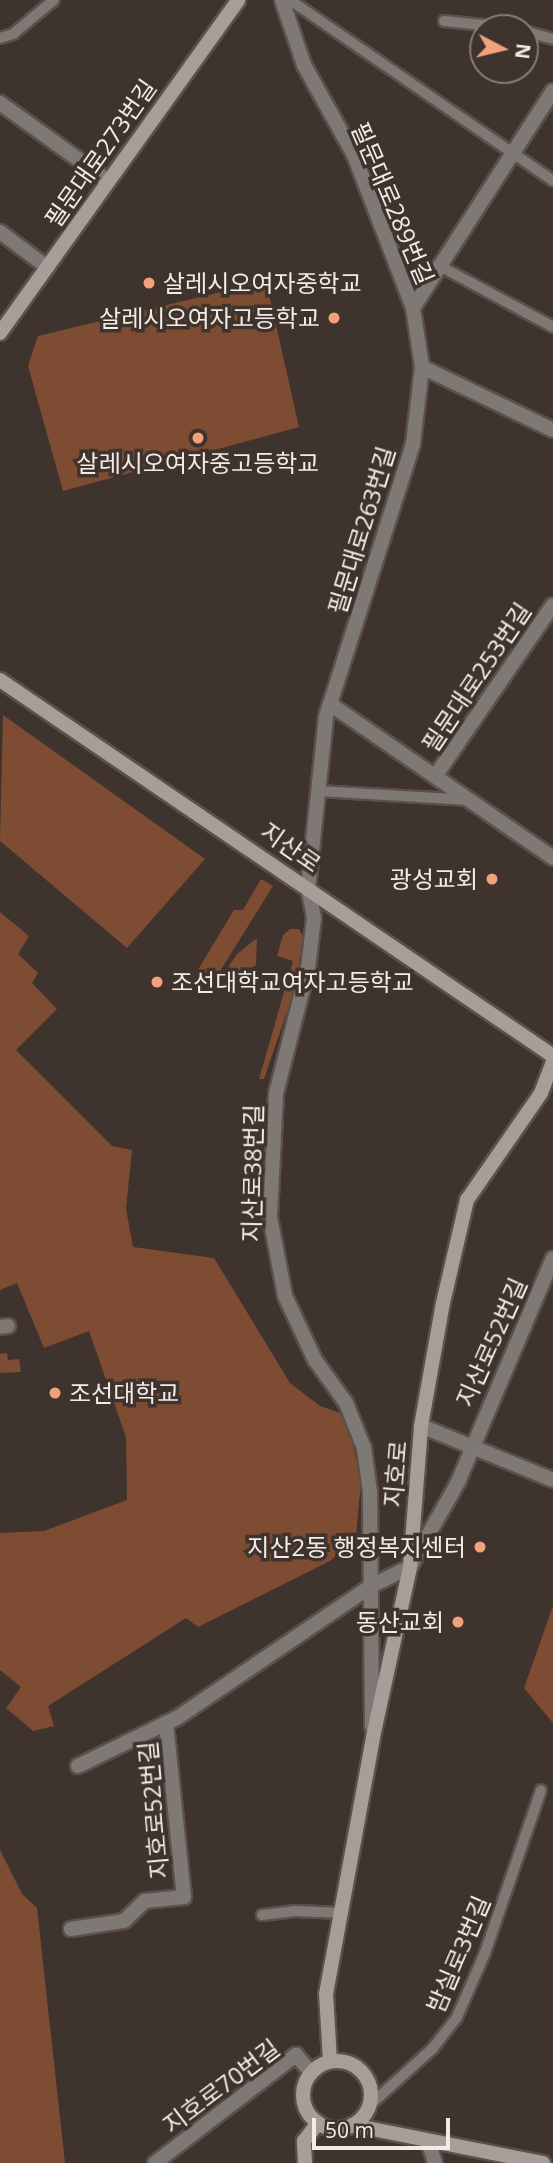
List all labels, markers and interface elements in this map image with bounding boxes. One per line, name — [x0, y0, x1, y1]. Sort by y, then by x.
north arrow — [469, 14, 539, 84]
text: N — [509, 42, 537, 61]
street label: 필문대로273번길 — [38, 74, 162, 232]
street label: 필문대로289번길 — [346, 117, 440, 289]
place label: 살레시오여자중학교 — [163, 269, 362, 297]
marker: 살레시오여자중학교 — [141, 275, 157, 291]
place label: 살레시오여자고등학교 — [99, 304, 320, 332]
marker: 살레시오여자고등학교 — [326, 310, 342, 326]
marker: 살레시오여자중고등학교 — [190, 430, 206, 446]
street label: 필문대로263번길 — [322, 443, 400, 617]
place label: 살레시오여자중고등학교 — [77, 449, 319, 477]
street label: 필문대로253번길 — [416, 597, 536, 757]
street label: 지산로 — [256, 816, 326, 878]
place label: 광성교회 — [390, 865, 478, 893]
marker: 광성교회 — [484, 871, 500, 887]
place label: 조선대학교여자고등학교 — [171, 968, 414, 996]
marker: 조선대학교여자고등학교 — [149, 974, 165, 990]
street label: 지산로38번길 — [236, 1104, 268, 1242]
street label: 지산로52번길 — [450, 1273, 532, 1411]
place label: 조선대학교 — [69, 1379, 179, 1407]
marker: 조선대학교 — [47, 1385, 63, 1401]
street label: 지호로 — [378, 1440, 412, 1508]
place label: 지산2동 행정복지센터 — [247, 1533, 466, 1561]
marker: 지산2동 행정복지센터 — [472, 1539, 488, 1555]
place label: 동산교회 — [356, 1608, 444, 1636]
marker: 동산교회 — [450, 1614, 466, 1630]
street label: 지호로52번길 — [133, 1740, 173, 1880]
street label: 밤실로3번길 — [420, 1891, 496, 2017]
street label: 지호로70번길 — [157, 2033, 285, 2139]
scale bar — [315, 2104, 453, 2148]
text: 50 m — [325, 2116, 374, 2144]

